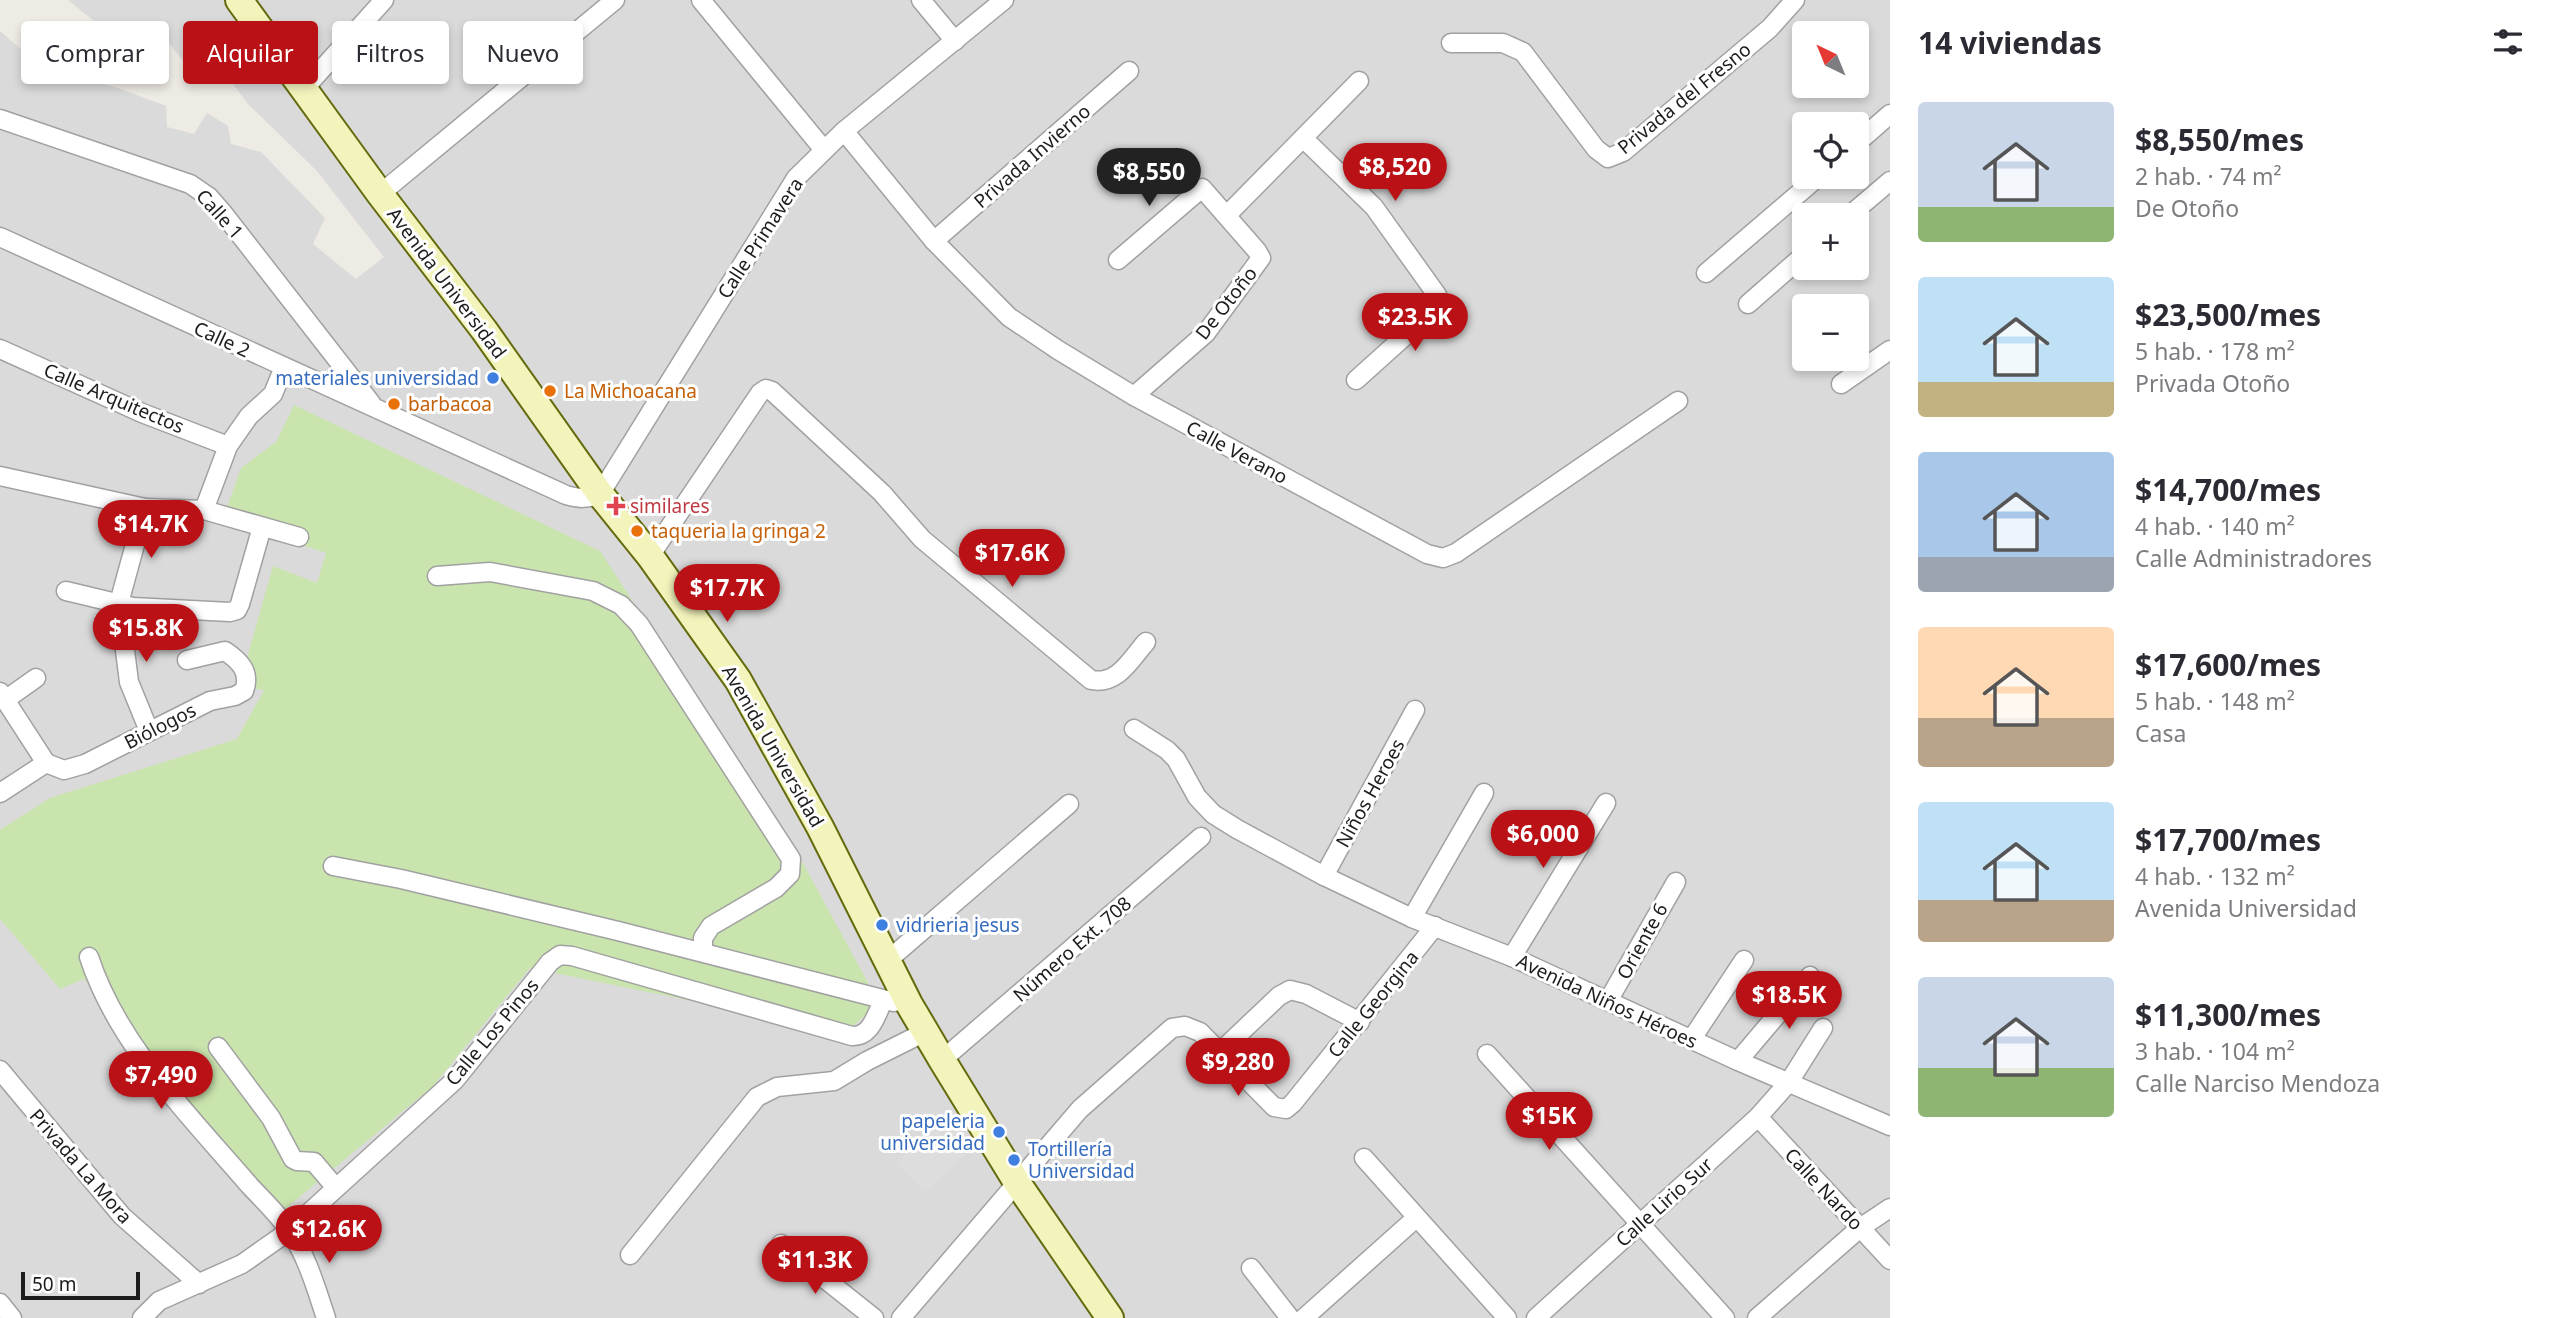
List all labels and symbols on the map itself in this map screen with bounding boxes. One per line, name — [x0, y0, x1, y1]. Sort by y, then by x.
north arrow — [1792, 21, 1869, 98]
street label: Privada del Fresno — [1612, 36, 1756, 160]
street label: Privada Invierno — [968, 98, 1096, 214]
pin: $8,520 — [1338, 144, 1452, 203]
pin: $8,550 — [1092, 148, 1206, 208]
street label: Calle Primavera — [711, 173, 809, 303]
street label: Calle 1 — [191, 183, 249, 245]
street label: Avenida Universidad — [381, 202, 513, 364]
street label: De Otoño — [1189, 261, 1263, 345]
pin: $23.5K — [1358, 294, 1472, 353]
street label: Calle 2 — [190, 315, 254, 363]
street label: Calle Arquitectos — [40, 357, 188, 439]
place label: materiales universidad — [275, 365, 479, 391]
marker: materiales universidad — [485, 370, 501, 386]
place label: La Michoacana — [564, 378, 697, 404]
marker: La Michoacana — [542, 383, 558, 399]
place label: barbacoa — [408, 391, 492, 417]
marker: barbacoa — [386, 396, 402, 412]
street label: Calle Verano — [1182, 414, 1292, 490]
place label: similares — [630, 493, 710, 519]
marker: similares — [608, 498, 624, 514]
pin: $14.7K — [94, 500, 208, 560]
place label: taqueria la gringa 2 — [651, 518, 826, 544]
marker: taqueria la gringa 2 — [629, 523, 645, 539]
pin: $17.6K — [955, 530, 1069, 589]
pin: $17.7K — [670, 564, 784, 624]
pin: $15.8K — [89, 604, 203, 664]
street label: Avenida Universidad — [716, 660, 830, 832]
street label: Biólogos — [120, 697, 200, 755]
street label: Niños Heroes — [1329, 734, 1411, 852]
pin: $6,000 — [1486, 810, 1600, 870]
street label: Número Ext. 708 — [1007, 890, 1137, 1008]
street label: Oriente 6 — [1610, 898, 1674, 984]
place label: vidrieria jesus — [896, 912, 1020, 938]
marker: vidrieria jesus — [874, 917, 890, 933]
street label: Calle Georgina — [1322, 945, 1424, 1063]
street label: Avenida Niños Héroes — [1512, 948, 1702, 1054]
pin: $18.5K — [1732, 972, 1846, 1031]
street label: Calle Los Pinos — [440, 973, 544, 1091]
pin: $9,280 — [1181, 1038, 1295, 1098]
pin: $7,490 — [104, 1052, 218, 1111]
pin: $15K — [1508, 1092, 1590, 1152]
street label: Privada La Mora — [24, 1103, 138, 1229]
place label: papeleria universidad — [880, 1108, 985, 1156]
marker: papeleria universidad — [991, 1124, 1007, 1140]
place label: Tortillería Universidad — [1028, 1136, 1135, 1184]
street label: Calle Nardo — [1779, 1142, 1869, 1236]
street label: Calle Lirio Sur — [1610, 1151, 1718, 1253]
marker: Tortillería Universidad — [1006, 1152, 1022, 1168]
pin: $12.6K — [272, 1206, 386, 1265]
pin: $11.3K — [758, 1236, 872, 1296]
scale bar — [21, 1269, 140, 1301]

